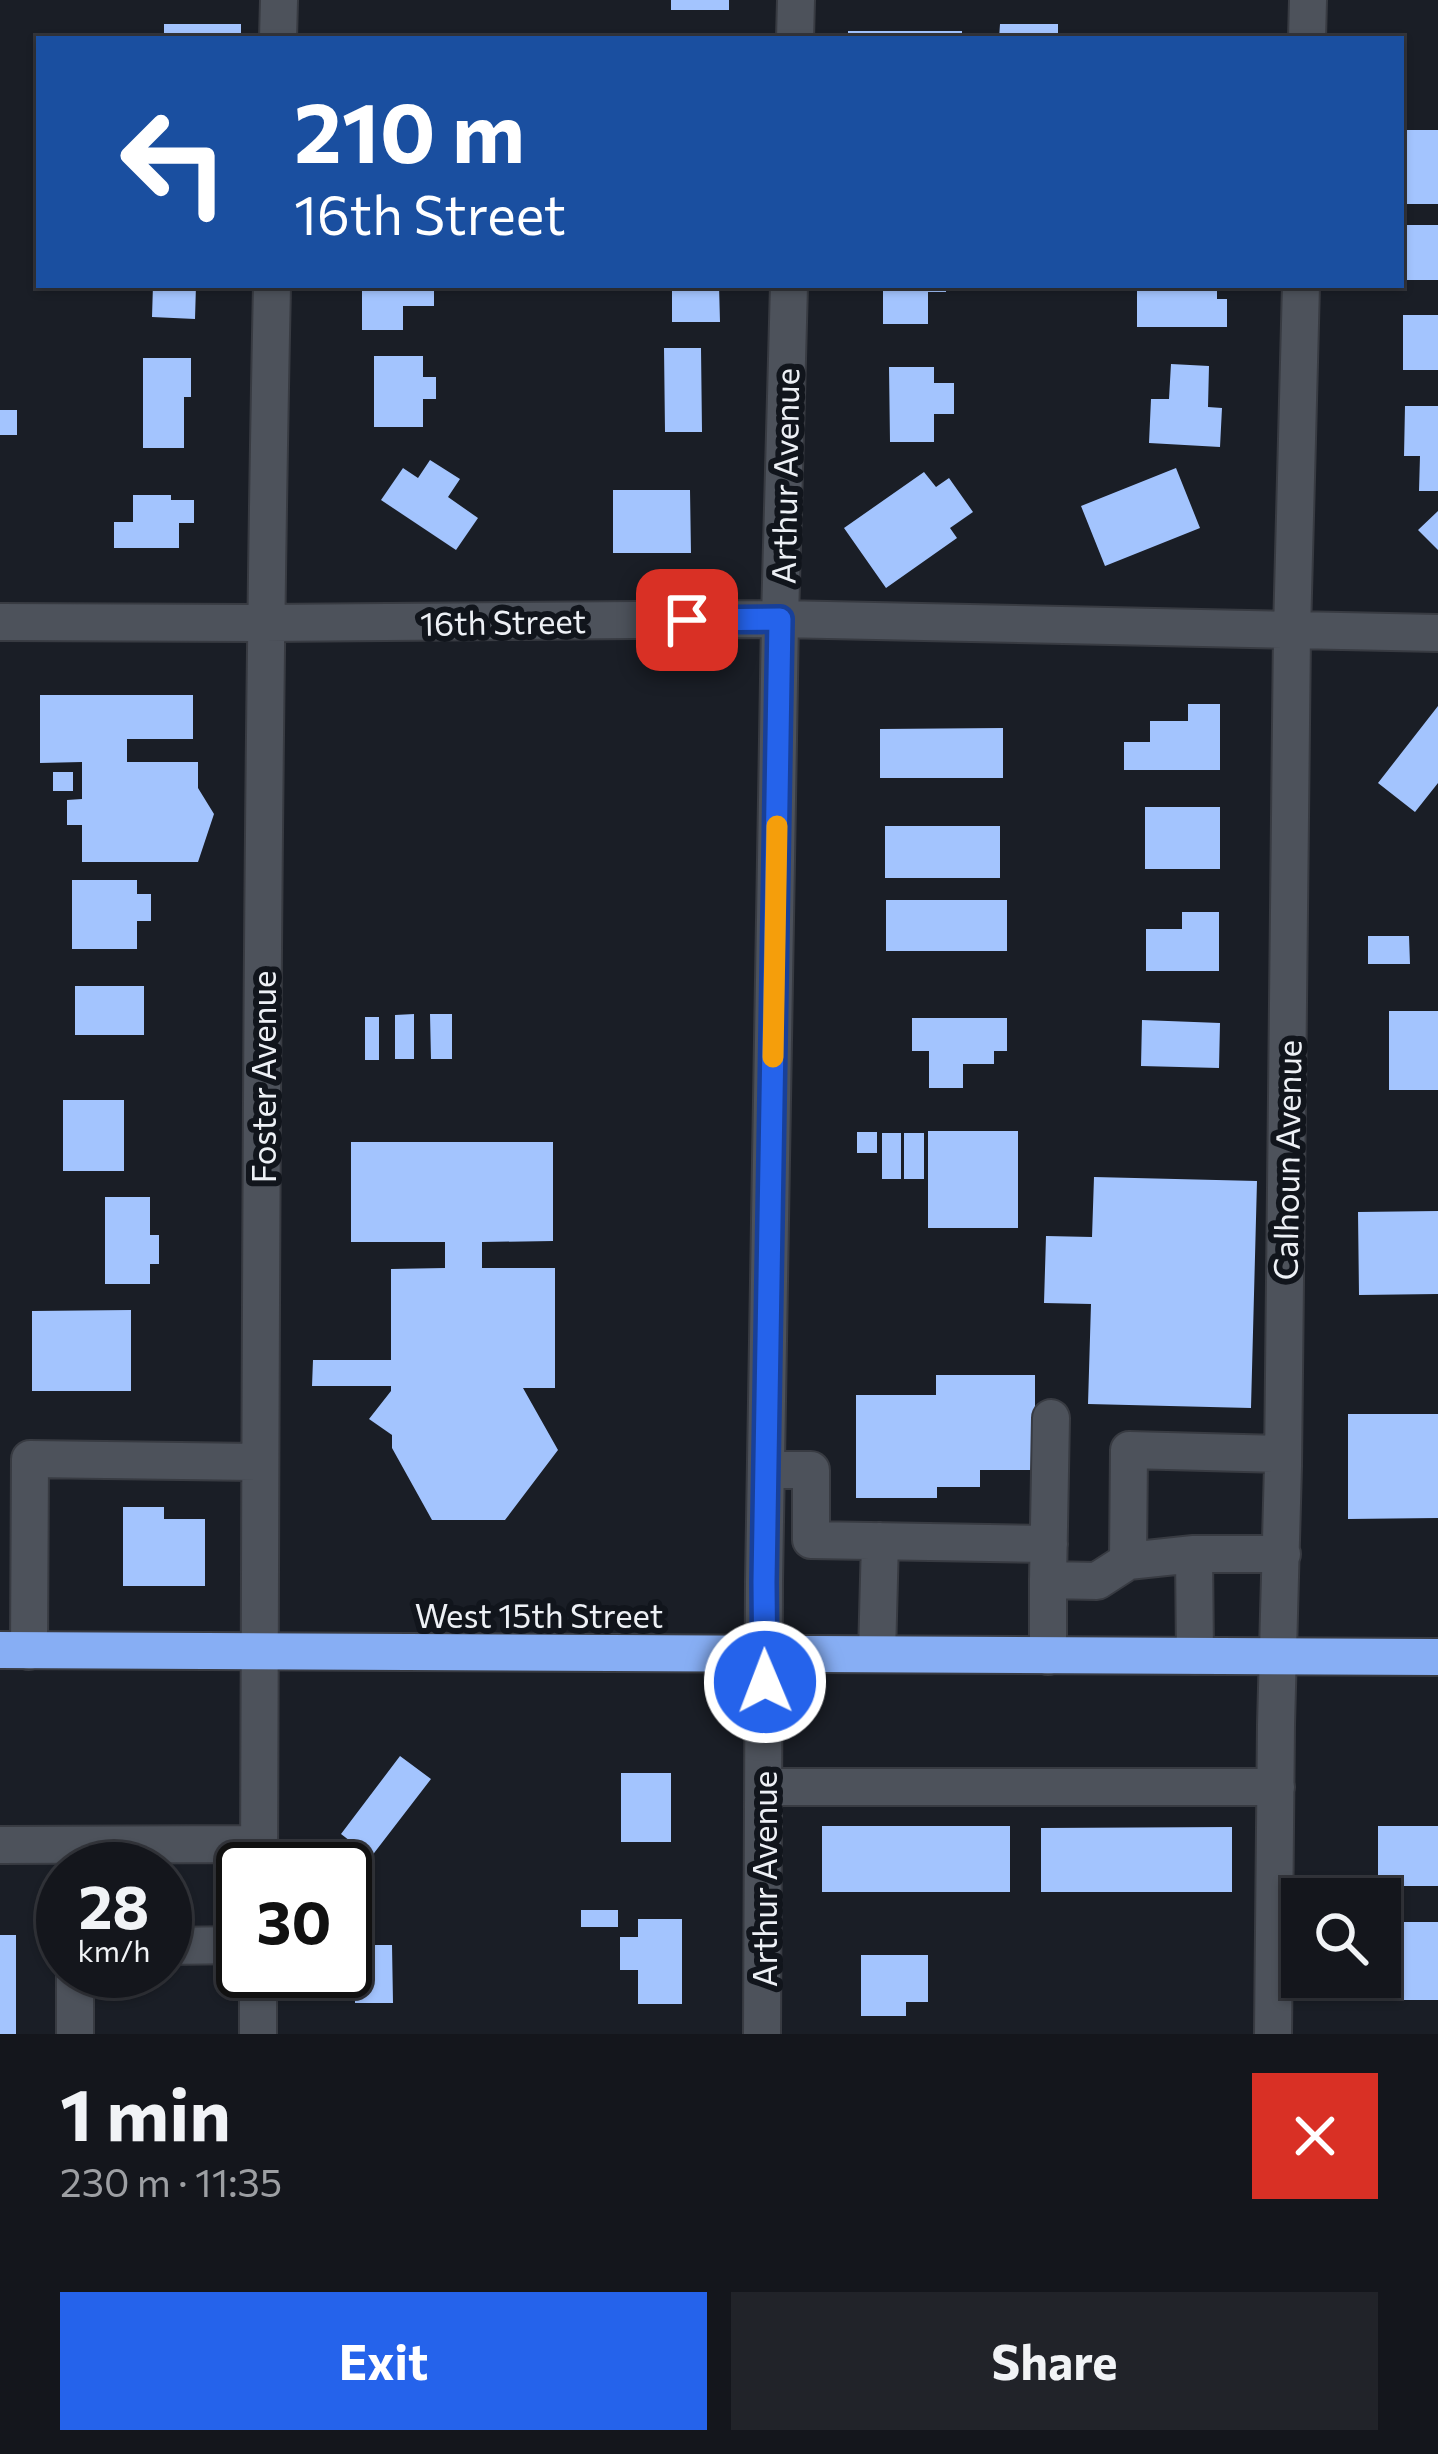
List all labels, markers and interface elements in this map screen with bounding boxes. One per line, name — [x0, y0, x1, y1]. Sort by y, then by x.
text: 210 m — [294, 78, 525, 180]
icon: left — [96, 84, 252, 240]
text: 16th Street — [294, 180, 566, 246]
street label: Arthur Avenue — [762, 367, 806, 585]
pin — [636, 569, 738, 671]
icon: arrive — [654, 587, 720, 653]
street label: 16th Street — [420, 599, 586, 643]
street label: Foster Avenue — [242, 971, 283, 1183]
street label: Calhoun Avenue — [1263, 1039, 1309, 1281]
street label: West 15th Street — [415, 1594, 663, 1635]
position arrow — [702, 1619, 828, 1745]
street label: Arthur Avenue — [743, 1771, 784, 1987]
speed limit sign: 30 — [216, 1842, 372, 1998]
text: 28 — [79, 1868, 149, 1941]
map controls — [1281, 1878, 1401, 1998]
button: search — [1281, 1878, 1401, 1998]
text: km/h — [78, 1931, 150, 1968]
text: 1 min — [60, 2068, 231, 2156]
button: close — [1252, 2073, 1378, 2199]
text: 230 m · 11:35 — [60, 2157, 282, 2205]
button: Exit — [60, 2292, 707, 2430]
button: Share — [731, 2292, 1378, 2430]

